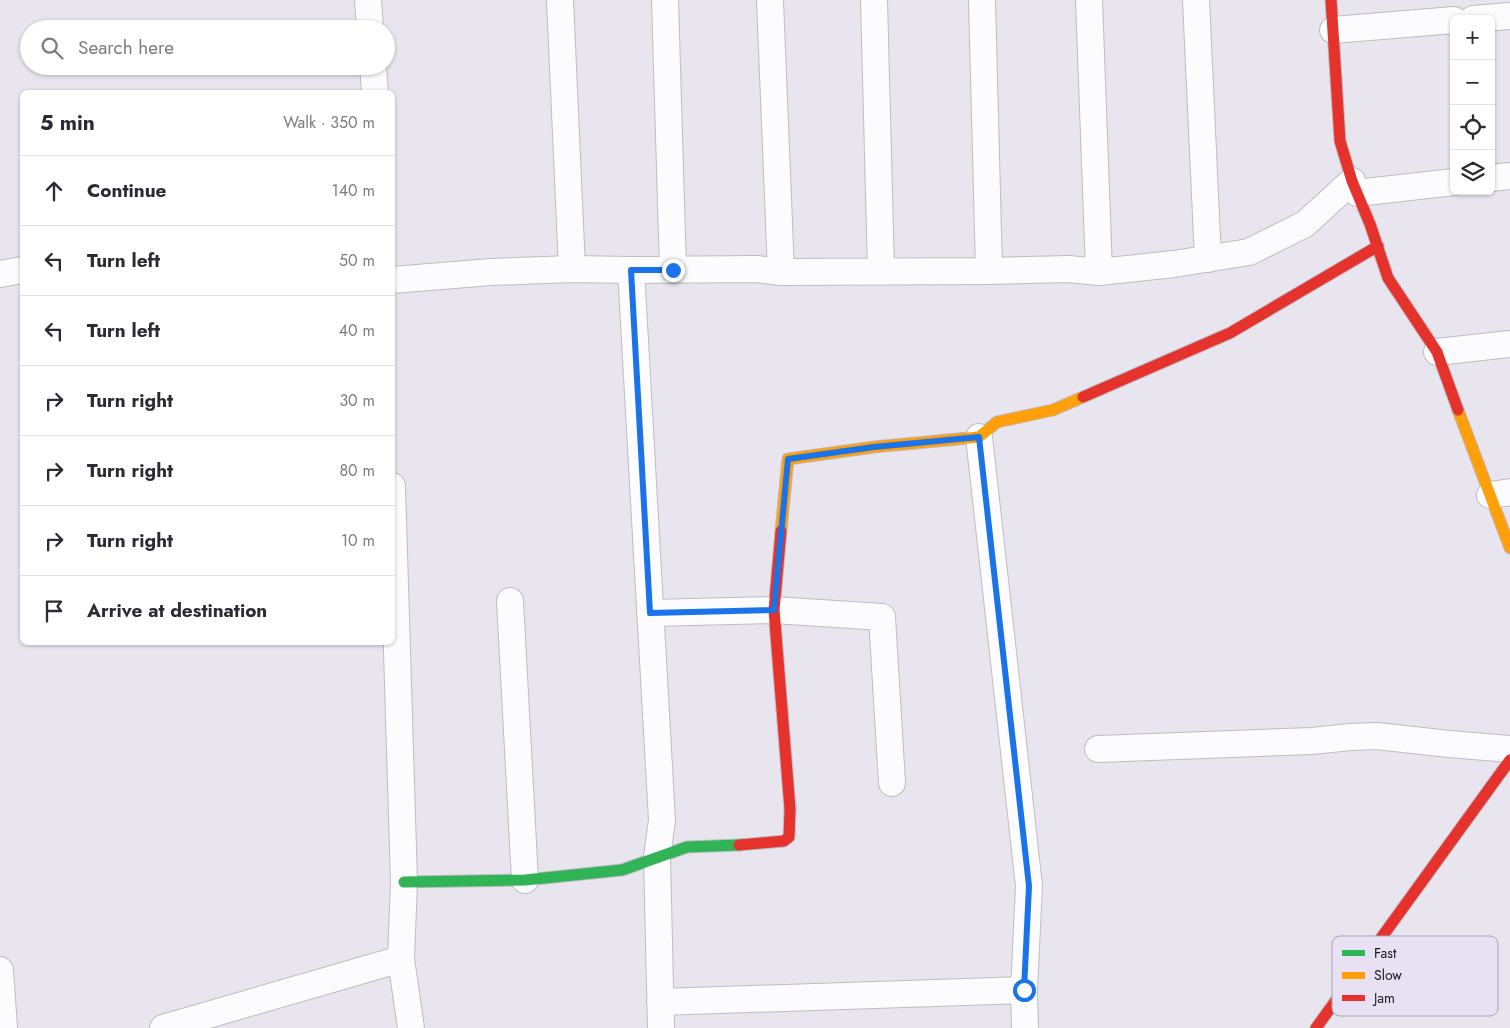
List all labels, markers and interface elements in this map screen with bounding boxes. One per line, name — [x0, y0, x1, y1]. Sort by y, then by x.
map controls — [1450, 15, 1495, 195]
button: + — [1450, 15, 1495, 60]
search box — [20, 20, 395, 75]
icon: search — [38, 34, 66, 62]
text: Search here — [78, 34, 174, 61]
button: − — [1450, 60, 1495, 105]
button: locate — [1450, 105, 1495, 150]
text: 5 min — [40, 108, 95, 138]
text: Walk · 350 m — [283, 111, 375, 134]
button: layers — [1450, 150, 1495, 195]
icon: ahead — [40, 177, 68, 205]
text: Continue — [87, 177, 166, 204]
text: 140 m — [332, 179, 375, 202]
icon: left — [40, 247, 68, 275]
text: Turn left — [87, 247, 160, 274]
text: 50 m — [339, 249, 375, 272]
route end — [662, 259, 685, 282]
icon: left — [40, 317, 68, 345]
text: Turn left — [87, 317, 160, 344]
text: 40 m — [339, 319, 375, 342]
icon: right — [40, 387, 68, 415]
text: Turn right — [87, 387, 173, 414]
text: 30 m — [339, 389, 375, 412]
icon: right — [40, 457, 68, 485]
text: Turn right — [87, 457, 173, 484]
text: 80 m — [339, 459, 375, 482]
icon: right — [40, 527, 68, 555]
text: Turn right — [87, 527, 173, 554]
text: 10 m — [341, 529, 375, 552]
icon: arrive — [40, 597, 68, 625]
text: Arrive at destination — [87, 597, 267, 624]
legend — [1332, 936, 1498, 1016]
text: Fast — [1374, 943, 1397, 963]
text: Slow — [1374, 965, 1402, 985]
route start — [1013, 979, 1036, 1002]
text: Jam — [1372, 988, 1395, 1008]

